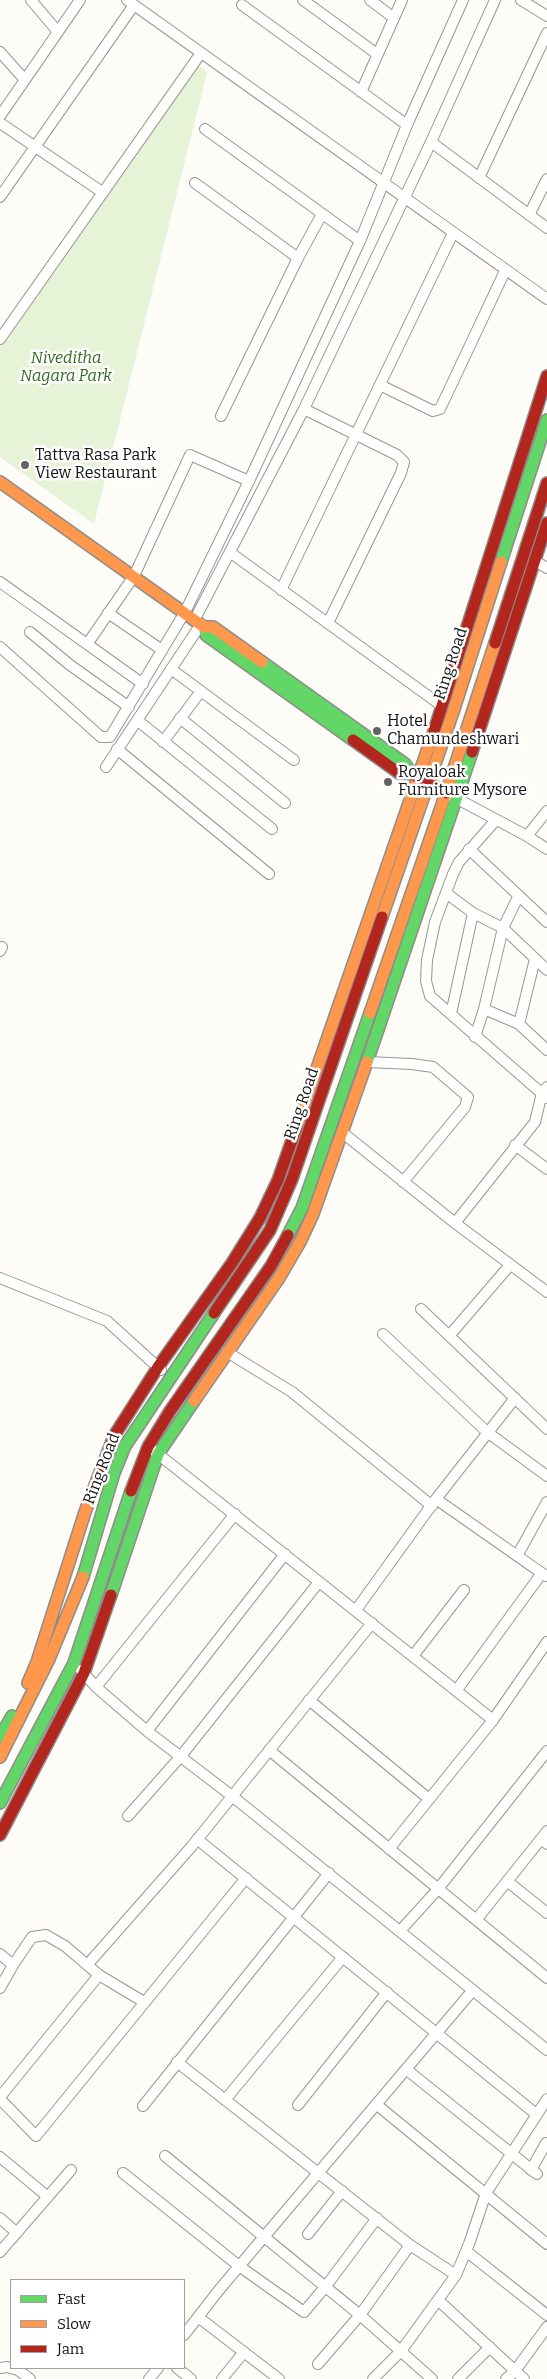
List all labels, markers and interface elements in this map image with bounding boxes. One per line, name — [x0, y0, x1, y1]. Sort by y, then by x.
park label: Niveditha Nagara Park — [20, 349, 112, 387]
place label: Tattva Rasa Park View Restaurant — [35, 446, 157, 484]
marker: Tattva Rasa Park View Restaurant — [19, 459, 31, 471]
street label: Ring Road — [430, 625, 472, 703]
place label: Hotel Chamundeshwari — [387, 712, 519, 750]
marker: Hotel Chamundeshwari — [371, 725, 383, 737]
place label: Royaloak Furniture Mysore — [398, 763, 527, 801]
marker: Royaloak Furniture Mysore — [382, 776, 394, 788]
street label: Ring Road — [281, 1065, 323, 1143]
street label: Ring Road — [80, 1431, 124, 1507]
legend — [10, 2279, 185, 2369]
text: Fast — [57, 2290, 86, 2308]
text: Slow — [57, 2315, 91, 2333]
text: Jam — [57, 2340, 84, 2358]

